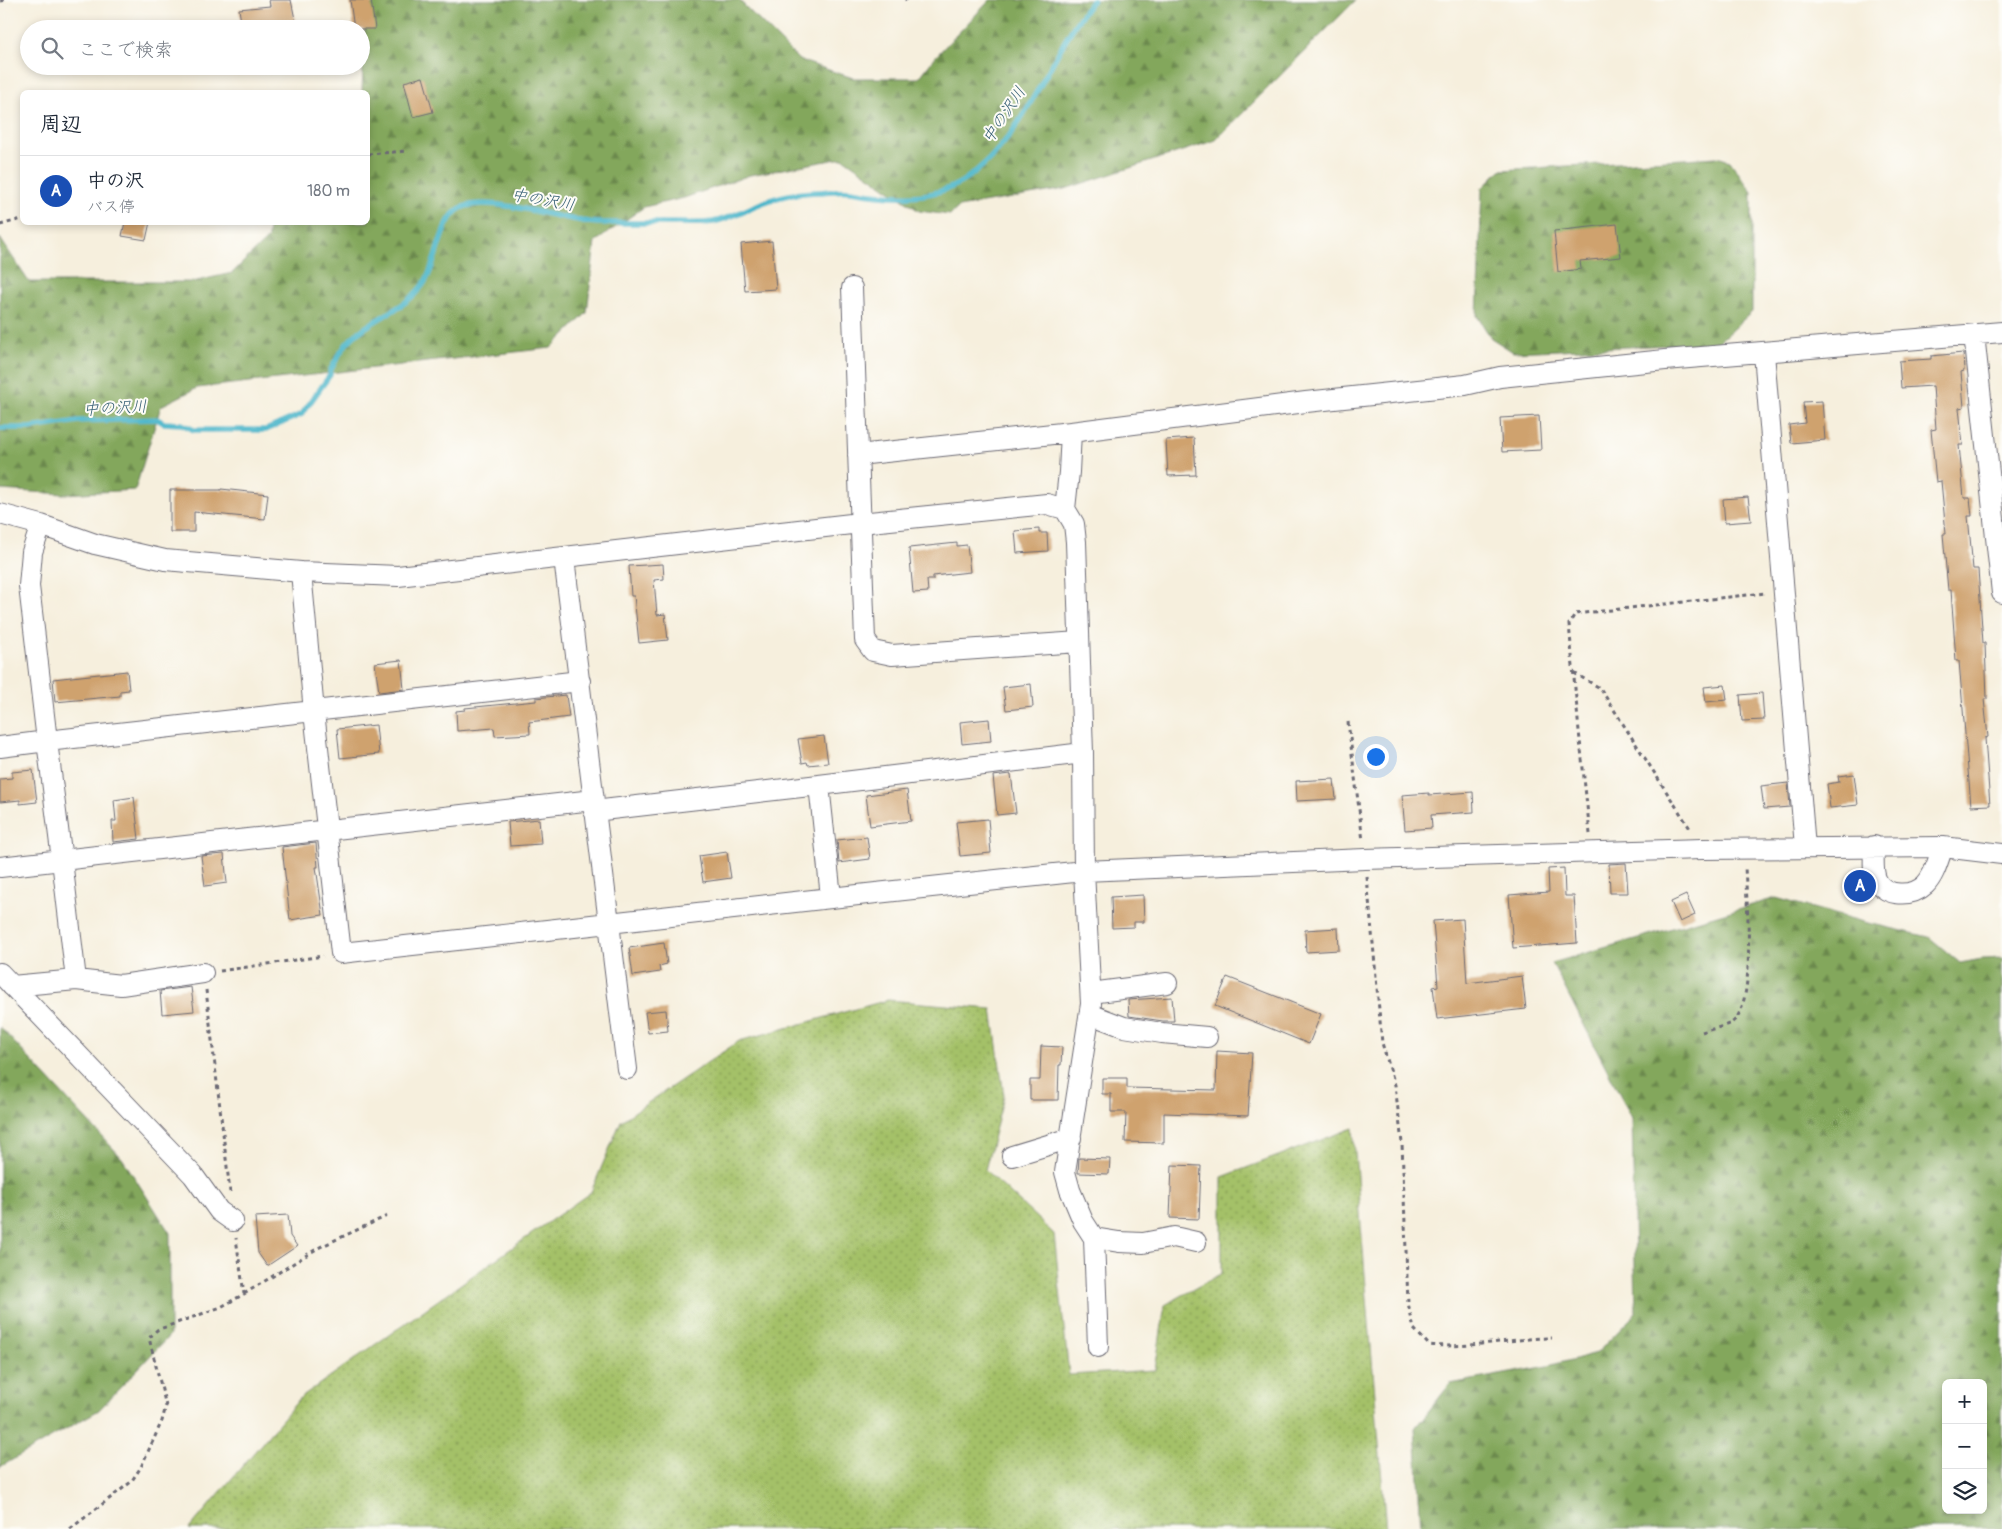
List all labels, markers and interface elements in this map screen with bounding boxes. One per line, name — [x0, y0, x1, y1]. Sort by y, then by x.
search box — [20, 20, 370, 75]
icon: search — [38, 34, 66, 62]
text: ここで検索 — [78, 38, 173, 62]
water label: 中の沢川 — [978, 83, 1030, 147]
text: 周辺 — [40, 111, 82, 138]
text: 中の沢 — [87, 169, 144, 193]
text: A — [51, 181, 61, 201]
text: 180 m — [307, 181, 350, 201]
water label: 中の沢川 — [510, 185, 576, 215]
text: バス停 — [87, 197, 135, 217]
water label: 中の沢川 — [83, 396, 147, 420]
your location — [1363, 744, 1389, 770]
pin: A — [1844, 867, 1876, 905]
map controls — [1942, 1379, 1987, 1514]
button: + — [1942, 1379, 1987, 1424]
button: − — [1942, 1424, 1987, 1469]
button: layers — [1942, 1469, 1987, 1514]

